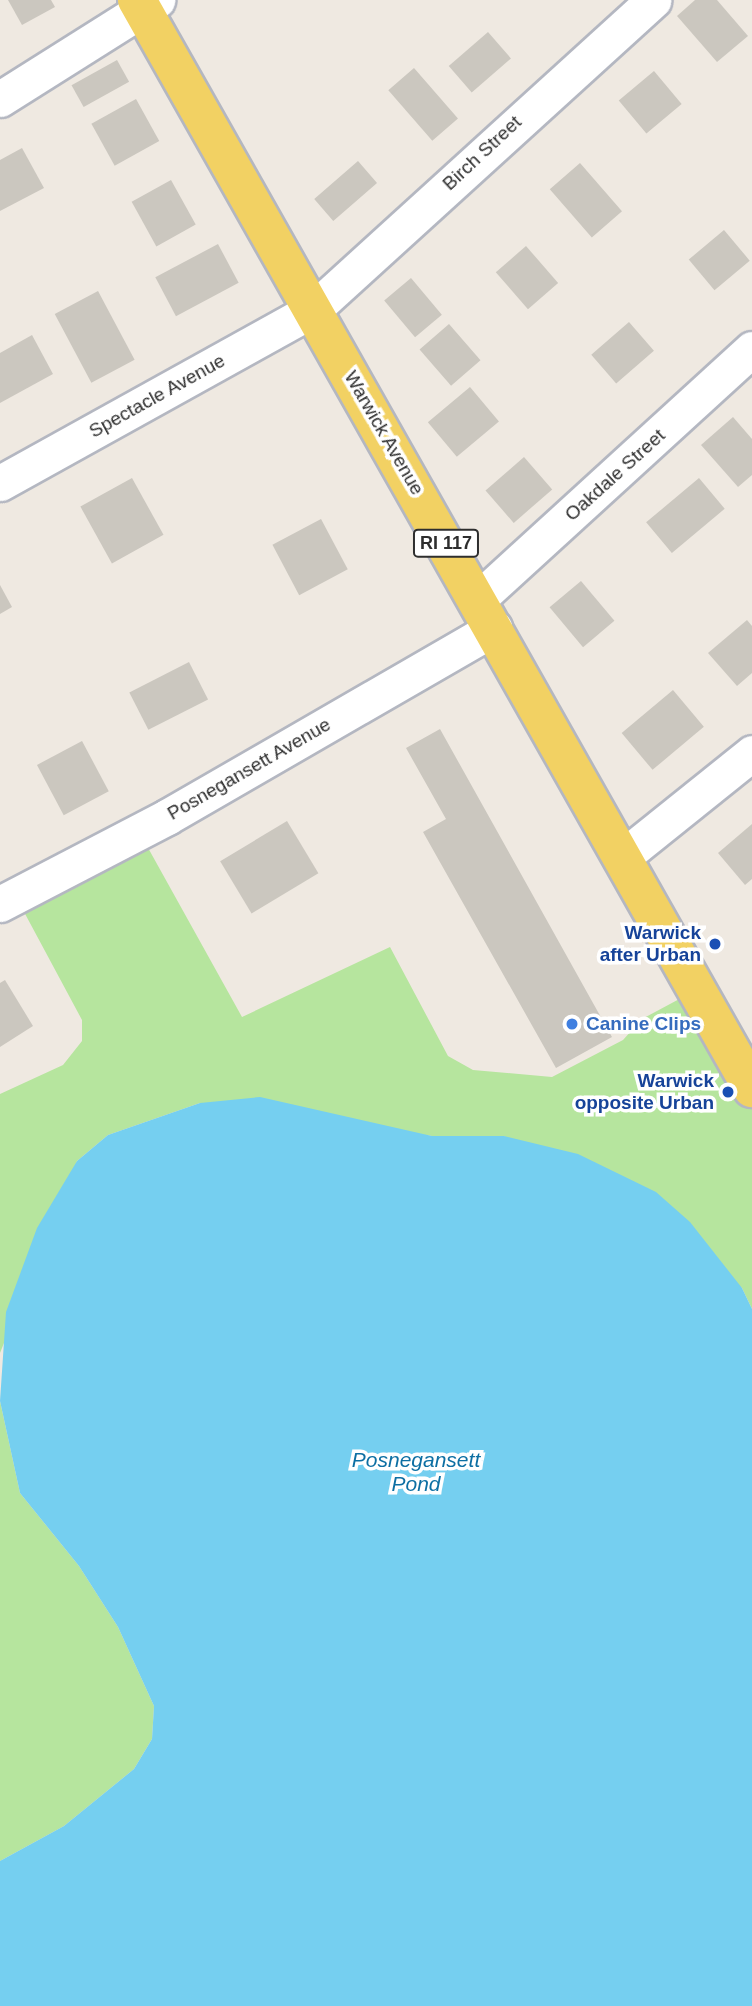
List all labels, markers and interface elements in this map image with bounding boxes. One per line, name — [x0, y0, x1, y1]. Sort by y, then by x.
street label: Birch Street — [438, 111, 526, 195]
street label: Spectacle Avenue — [85, 349, 229, 443]
street label: Warwick Avenue — [339, 366, 429, 500]
street label: Oakdale Street — [560, 424, 670, 526]
road number: RI 117 — [413, 528, 479, 558]
street label: Posnegansett Avenue — [163, 713, 335, 825]
place label: Warwick after Urban — [600, 922, 701, 966]
marker: Warwick after Urban — [707, 936, 723, 952]
place label: Canine Clips — [586, 1013, 701, 1035]
marker: Canine Clips — [564, 1016, 580, 1032]
place label: Warwick opposite Urban — [575, 1070, 714, 1114]
marker: Warwick opposite Urban — [720, 1084, 736, 1100]
water label: Posnegansett Pond — [352, 1447, 480, 1497]

